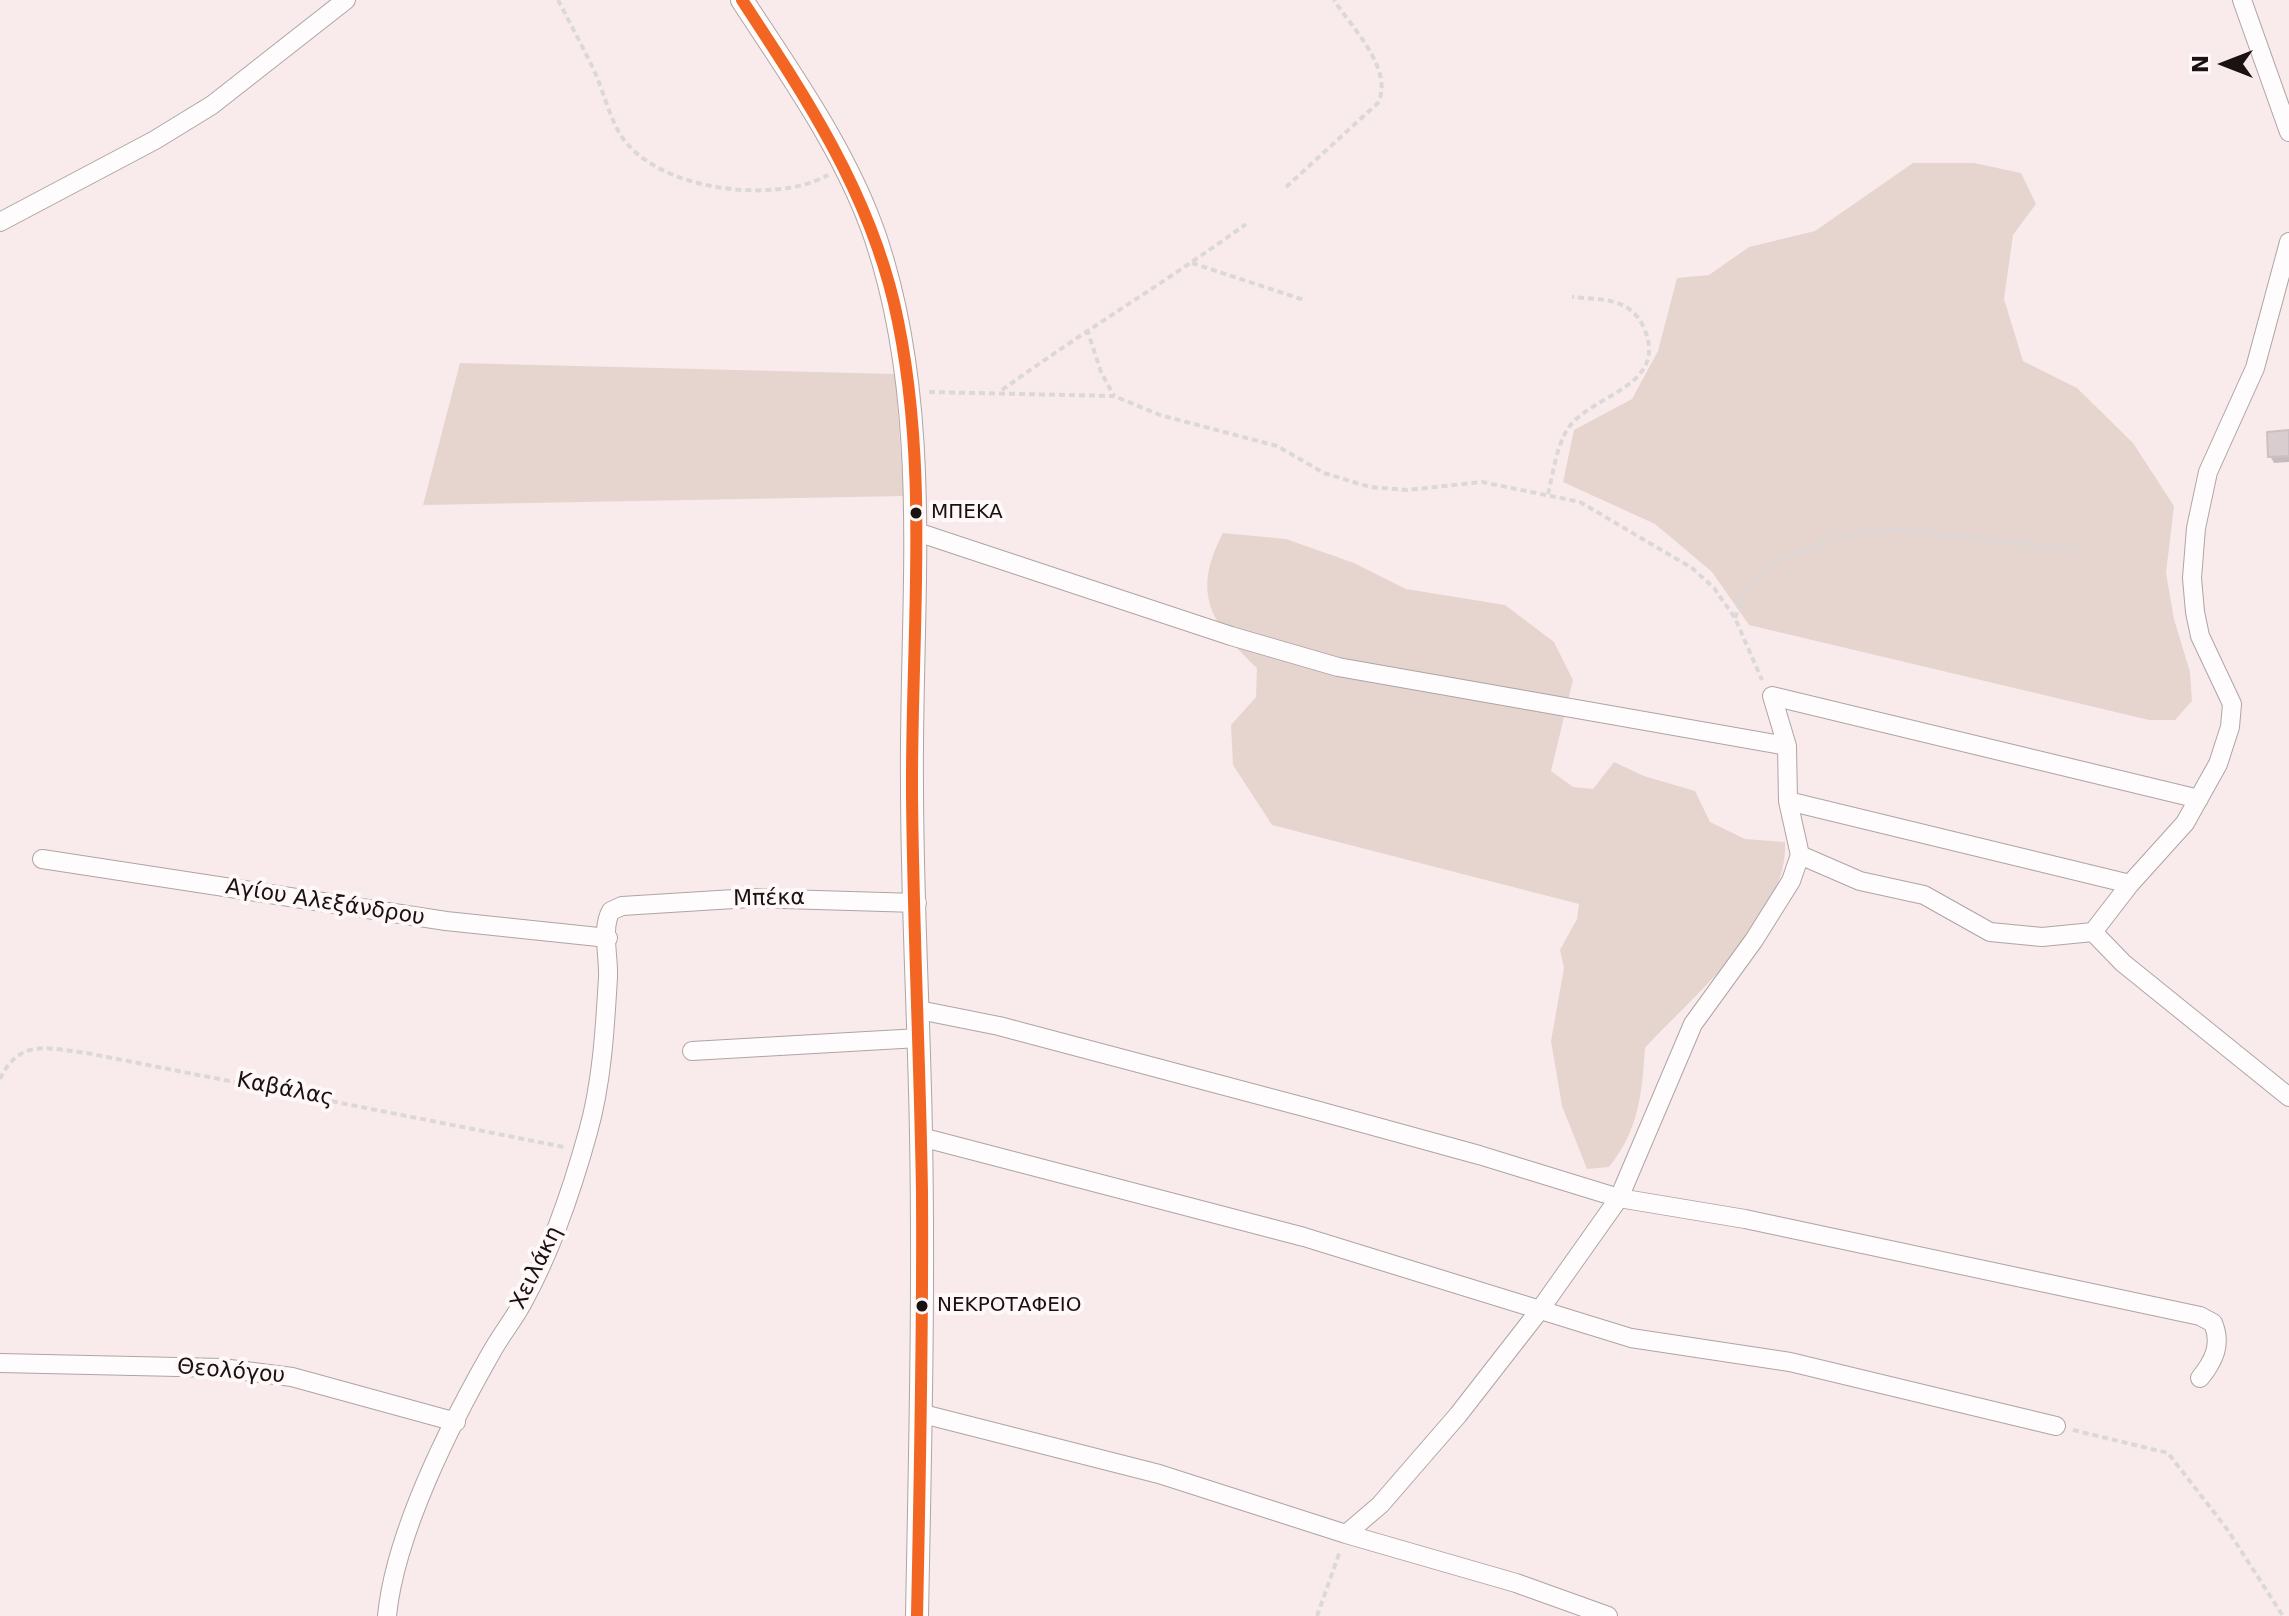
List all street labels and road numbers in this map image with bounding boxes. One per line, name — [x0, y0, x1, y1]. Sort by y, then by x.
street label: Αγίου Αλεξάνδρου — [224, 874, 426, 932]
street label: Μπέκα — [733, 885, 805, 913]
street label: Καβάλας — [234, 1068, 336, 1112]
street label: Χειλάκη — [506, 1222, 568, 1314]
street label: Θεολόγου — [176, 1354, 286, 1390]

